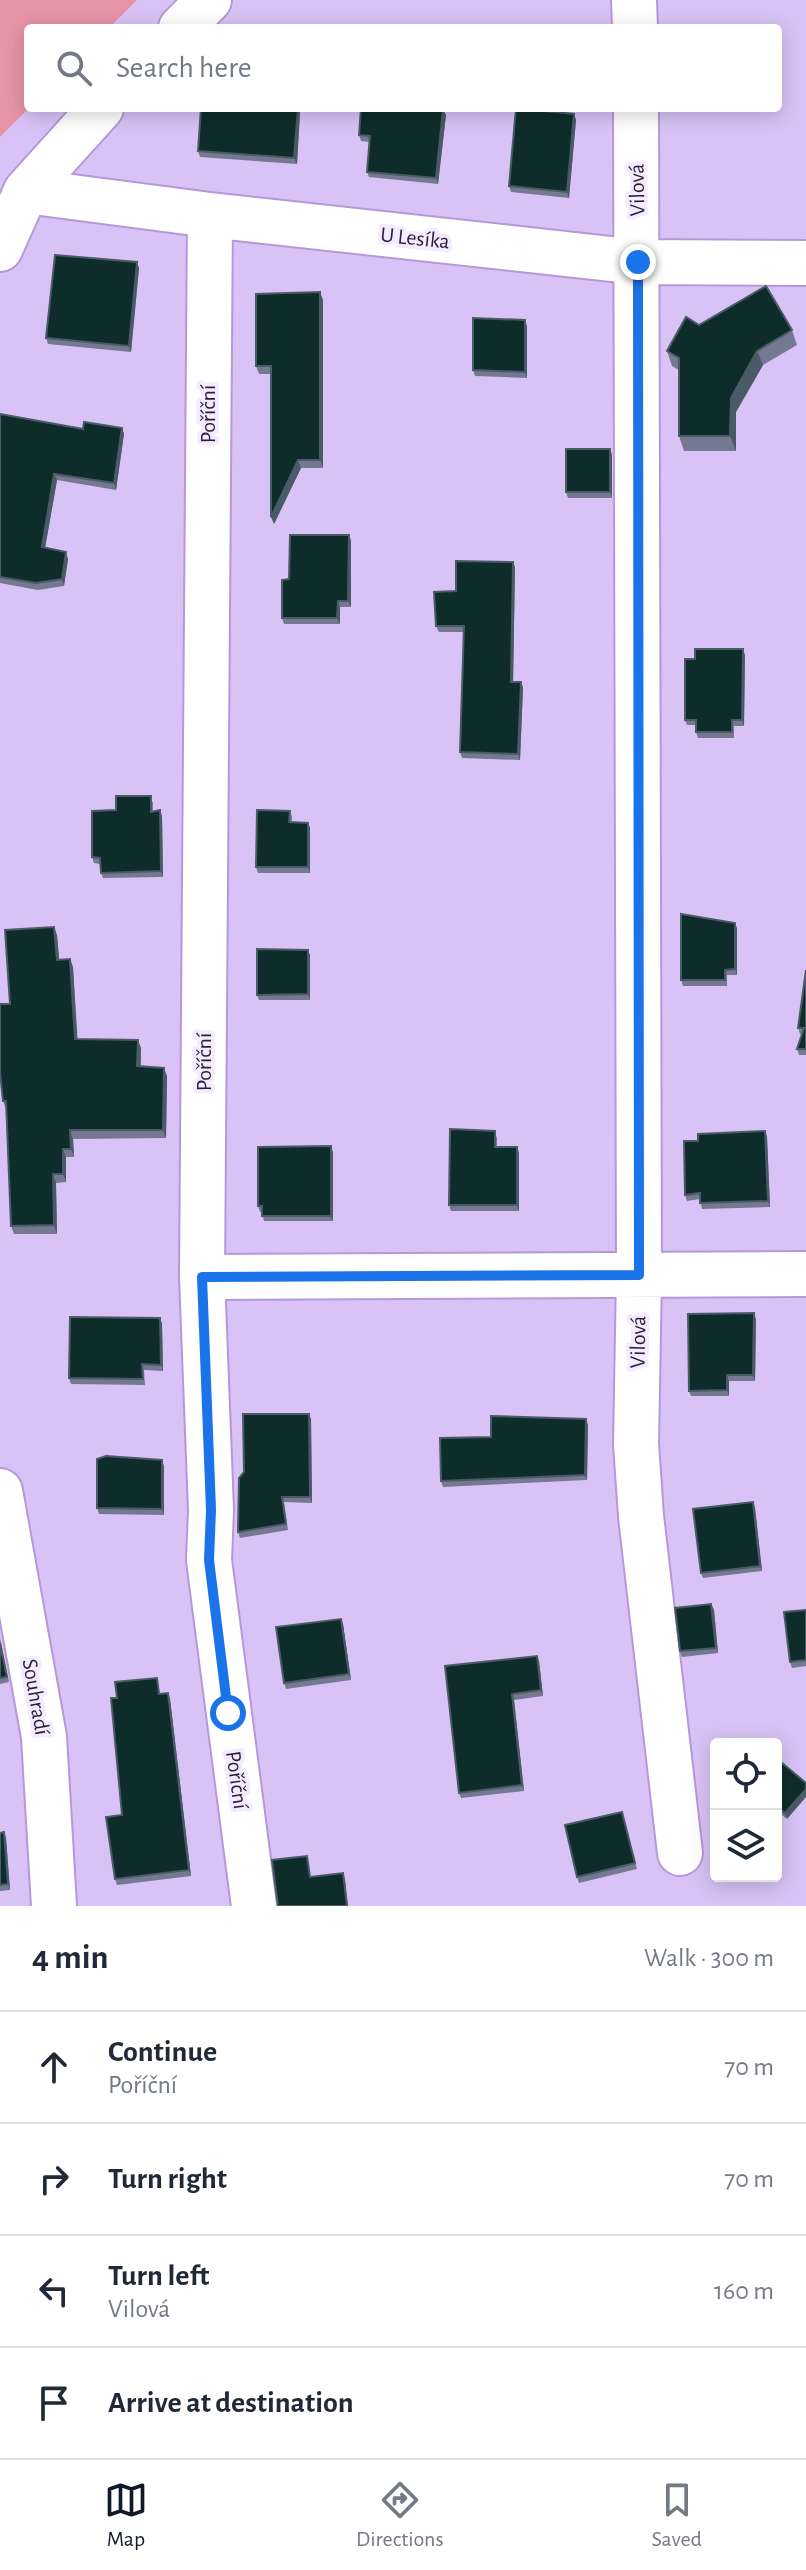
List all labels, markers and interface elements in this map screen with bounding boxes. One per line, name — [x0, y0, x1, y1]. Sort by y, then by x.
search box — [24, 24, 782, 112]
icon: search — [52, 46, 96, 90]
text: Search here — [116, 53, 252, 83]
street label: Vilová — [626, 163, 648, 217]
street label: U Lesíka — [379, 223, 451, 253]
route end — [620, 244, 656, 280]
street label: Poříční — [197, 384, 219, 443]
street label: Poříční — [193, 1032, 215, 1091]
street label: Vilová — [627, 1315, 649, 1369]
street label: Souhradí — [18, 1657, 54, 1737]
route start — [210, 1695, 246, 1731]
map controls — [710, 1738, 782, 1882]
button: locate — [710, 1738, 782, 1810]
street label: Poříční — [222, 1750, 252, 1811]
button: layers — [710, 1810, 782, 1882]
text: 4 min — [32, 1941, 109, 1975]
text: Walk · 300 m — [644, 1945, 774, 1971]
text: Continue — [108, 2037, 217, 2067]
icon: ahead — [32, 2045, 76, 2089]
text: 70 m — [724, 2054, 774, 2080]
text: Poříční — [108, 2072, 177, 2098]
icon: right — [32, 2157, 76, 2201]
text: Turn right — [108, 2164, 227, 2194]
text: 70 m — [724, 2166, 774, 2192]
text: Turn left — [108, 2261, 209, 2291]
icon: left — [32, 2269, 76, 2313]
text: 160 m — [714, 2278, 774, 2304]
text: Vilová — [108, 2296, 170, 2322]
icon: arrive — [32, 2381, 76, 2425]
text: Arrive at destination — [108, 2388, 354, 2418]
tab: Map — [104, 2478, 148, 2552]
tab: Directions — [356, 2478, 444, 2552]
tab: Saved — [652, 2478, 702, 2552]

